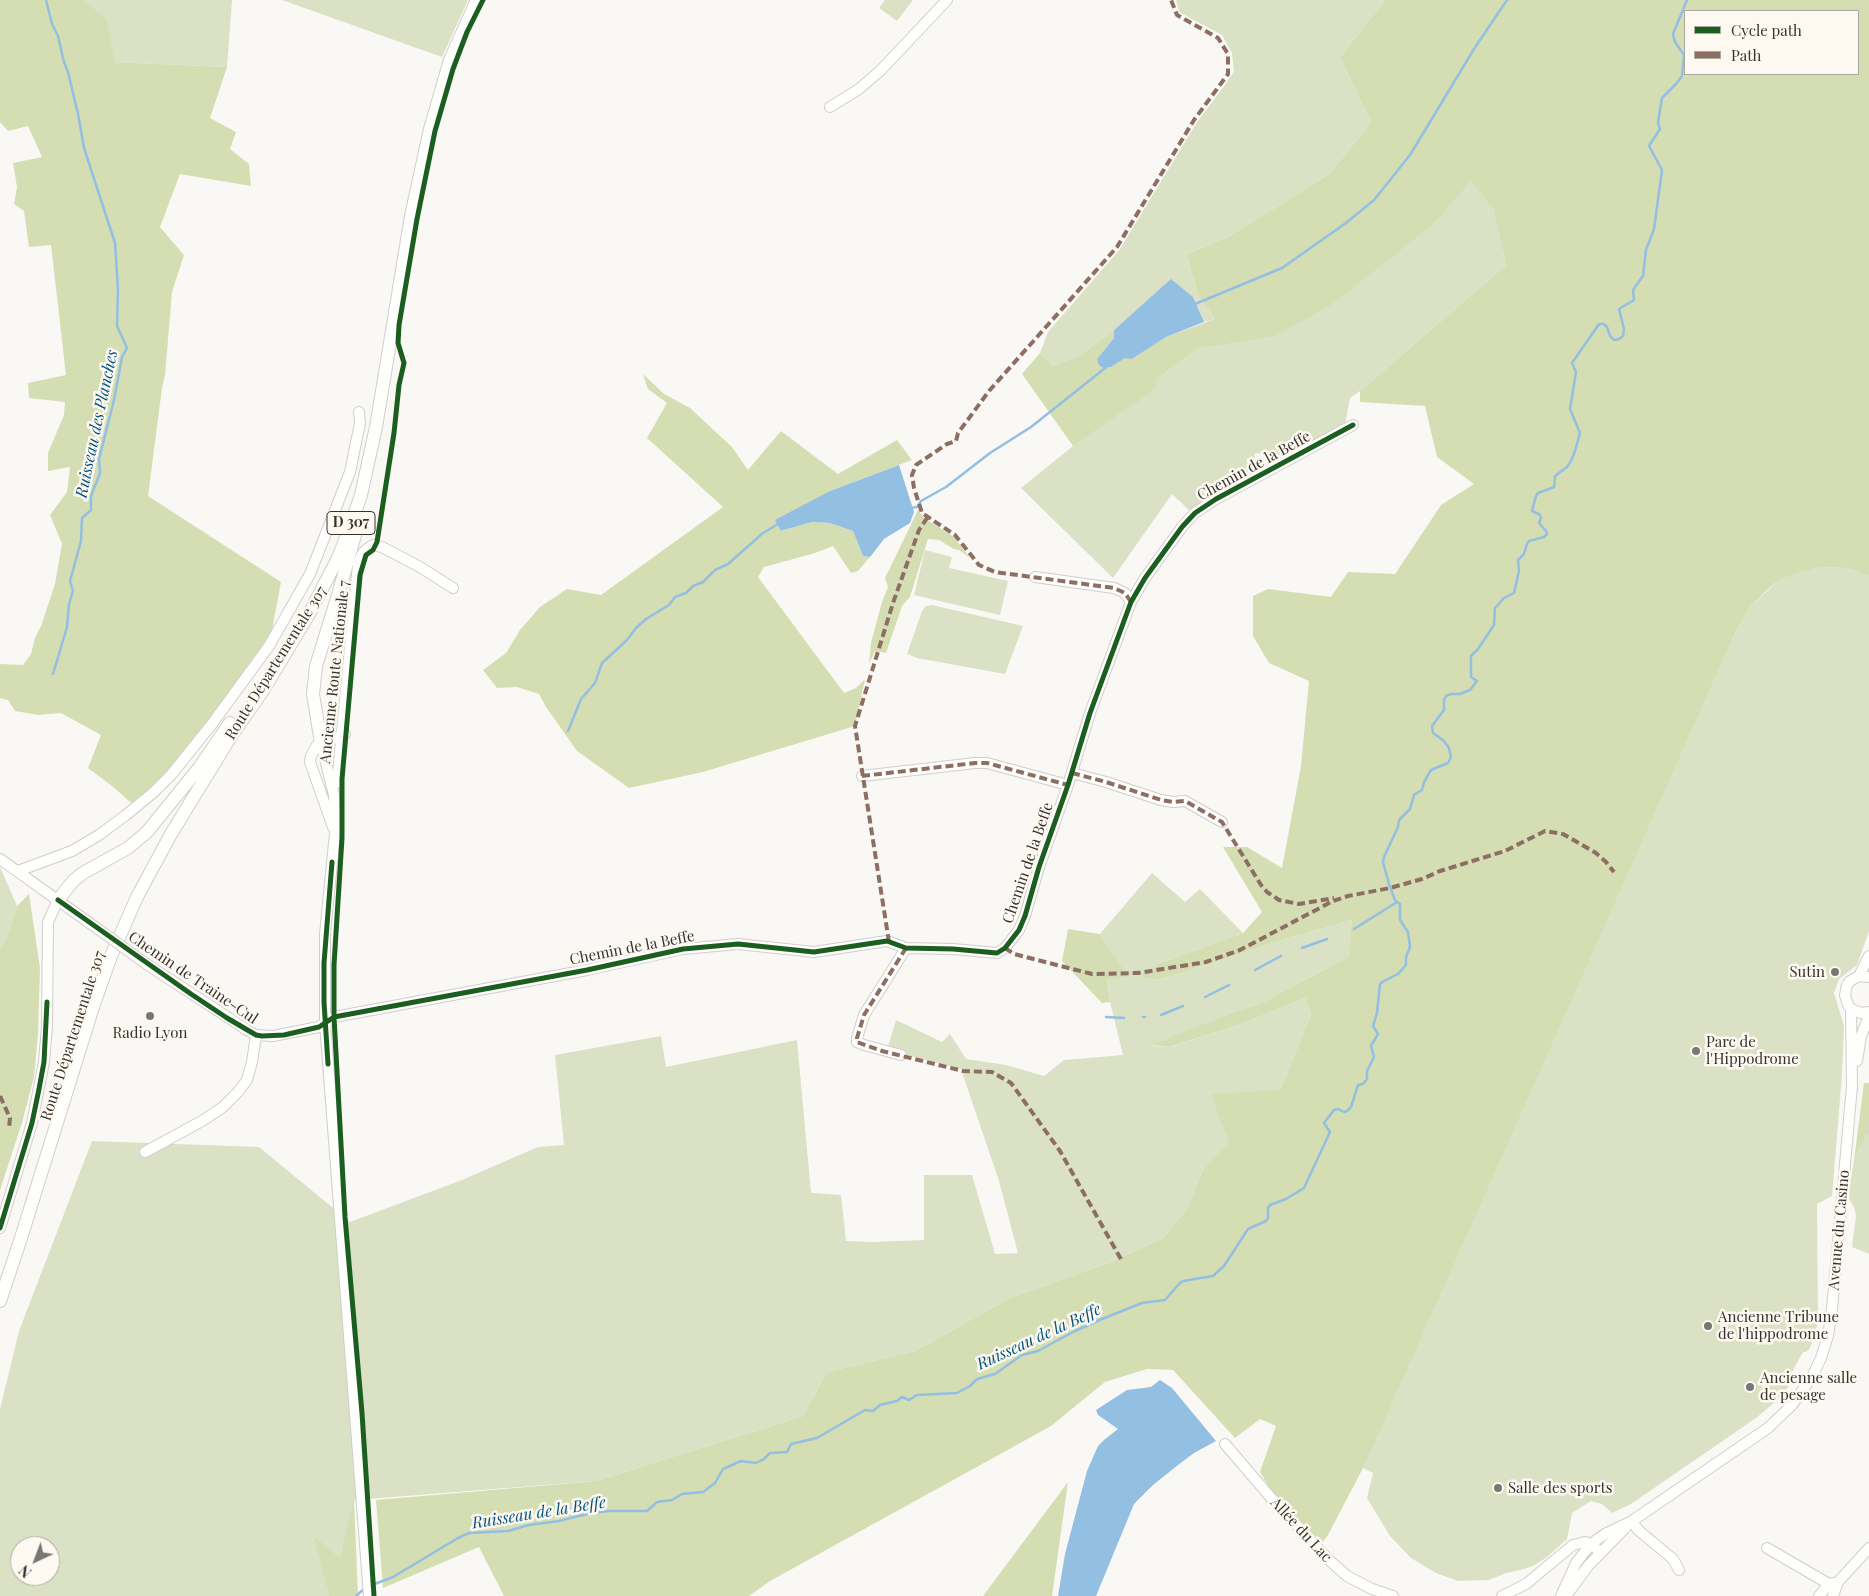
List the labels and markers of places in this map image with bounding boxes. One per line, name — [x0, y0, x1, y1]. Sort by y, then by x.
place label: Sutin — [1790, 963, 1825, 981]
marker: Sutin — [1829, 966, 1841, 978]
marker: Radio Lyon — [144, 1010, 156, 1022]
place label: Radio Lyon — [113, 1024, 187, 1042]
place label: Parc de l'Hippodrome — [1706, 1033, 1799, 1068]
marker: Parc de l'Hippodrome — [1690, 1045, 1702, 1057]
place label: Ancienne Tribune de l'hippodrome — [1718, 1308, 1839, 1343]
marker: Ancienne Tribune de l'hippodrome — [1702, 1320, 1714, 1332]
place label: Ancienne salle de pesage — [1760, 1369, 1857, 1404]
marker: Ancienne salle de pesage — [1744, 1381, 1756, 1393]
place label: Salle des sports — [1508, 1479, 1612, 1497]
marker: Salle des sports — [1492, 1482, 1504, 1494]

